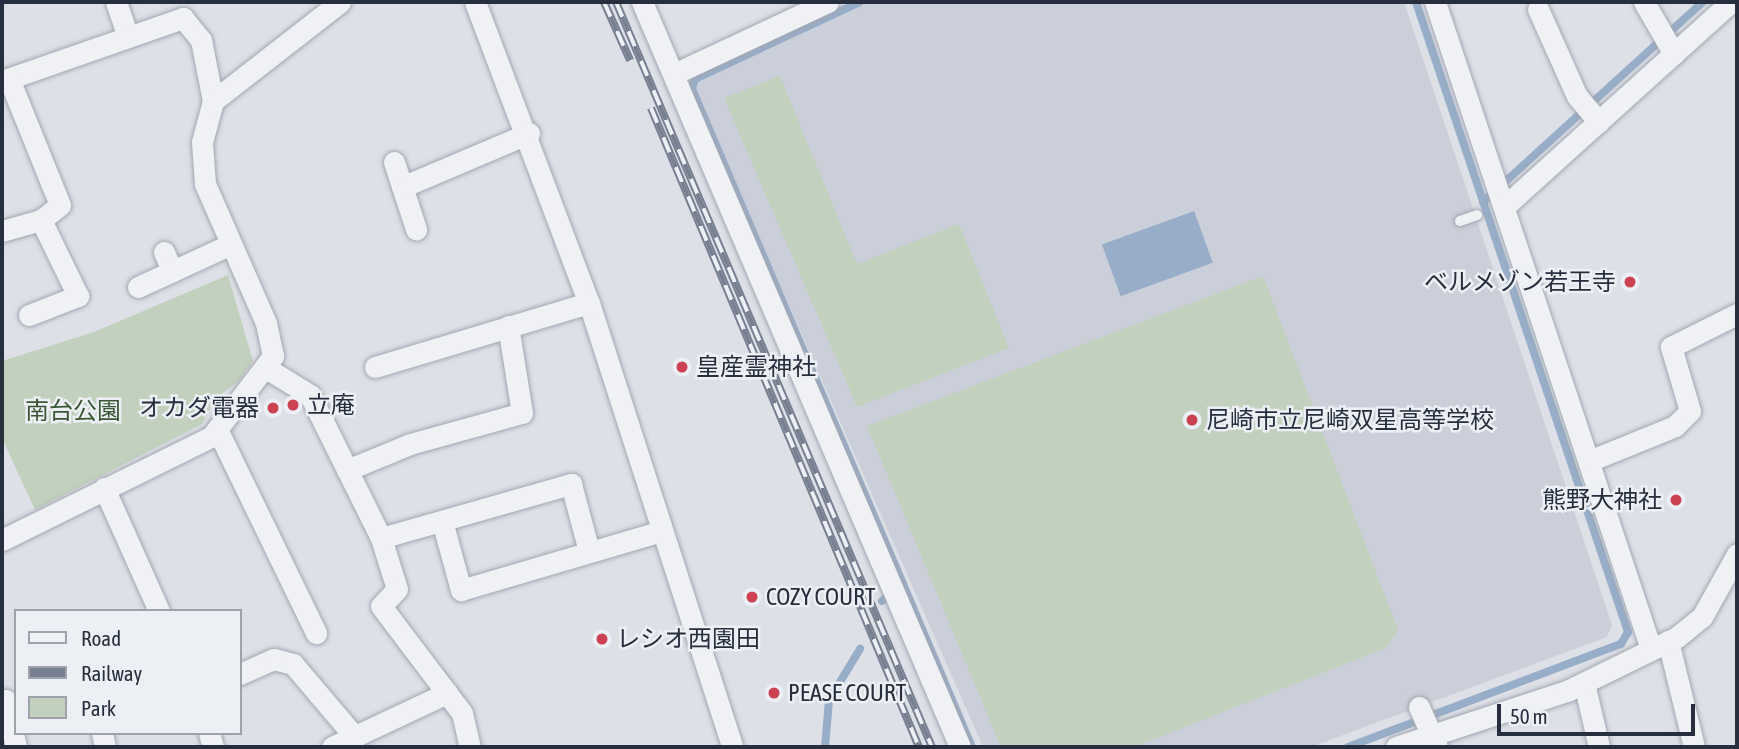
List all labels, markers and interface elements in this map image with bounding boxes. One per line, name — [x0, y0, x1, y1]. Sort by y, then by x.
place label: ベルメゾン若王寺 — [1424, 268, 1616, 296]
marker: ベルメゾン若王寺 — [1622, 274, 1638, 290]
place label: 皇産霊神社 — [696, 353, 816, 381]
marker: 皇産霊神社 — [674, 359, 690, 375]
place label: 立庵 — [307, 391, 355, 419]
place label: オカダ電器 — [139, 394, 259, 422]
park label: 南台公園 — [25, 397, 121, 425]
marker: 立庵 — [285, 397, 301, 413]
marker: オカダ電器 — [265, 400, 281, 416]
place label: 尼崎市立尼崎双星高等学校 — [1206, 406, 1494, 434]
marker: 尼崎市立尼崎双星高等学校 — [1184, 412, 1200, 428]
place label: 熊野大神社 — [1542, 486, 1662, 514]
marker: 熊野大神社 — [1668, 492, 1684, 508]
place label: COZY COURT — [766, 583, 876, 611]
marker: COZY COURT — [744, 589, 760, 605]
legend — [14, 609, 242, 735]
place label: レシオ西園田 — [616, 625, 760, 653]
text: Road — [81, 626, 121, 650]
marker: レシオ西園田 — [594, 631, 610, 647]
text: Railway — [81, 661, 142, 685]
place label: PEASE COURT — [788, 679, 906, 707]
marker: PEASE COURT — [766, 685, 782, 701]
scale bar — [1501, 690, 1699, 734]
text: Park — [81, 696, 116, 720]
text: 50 m — [1510, 704, 1548, 728]

